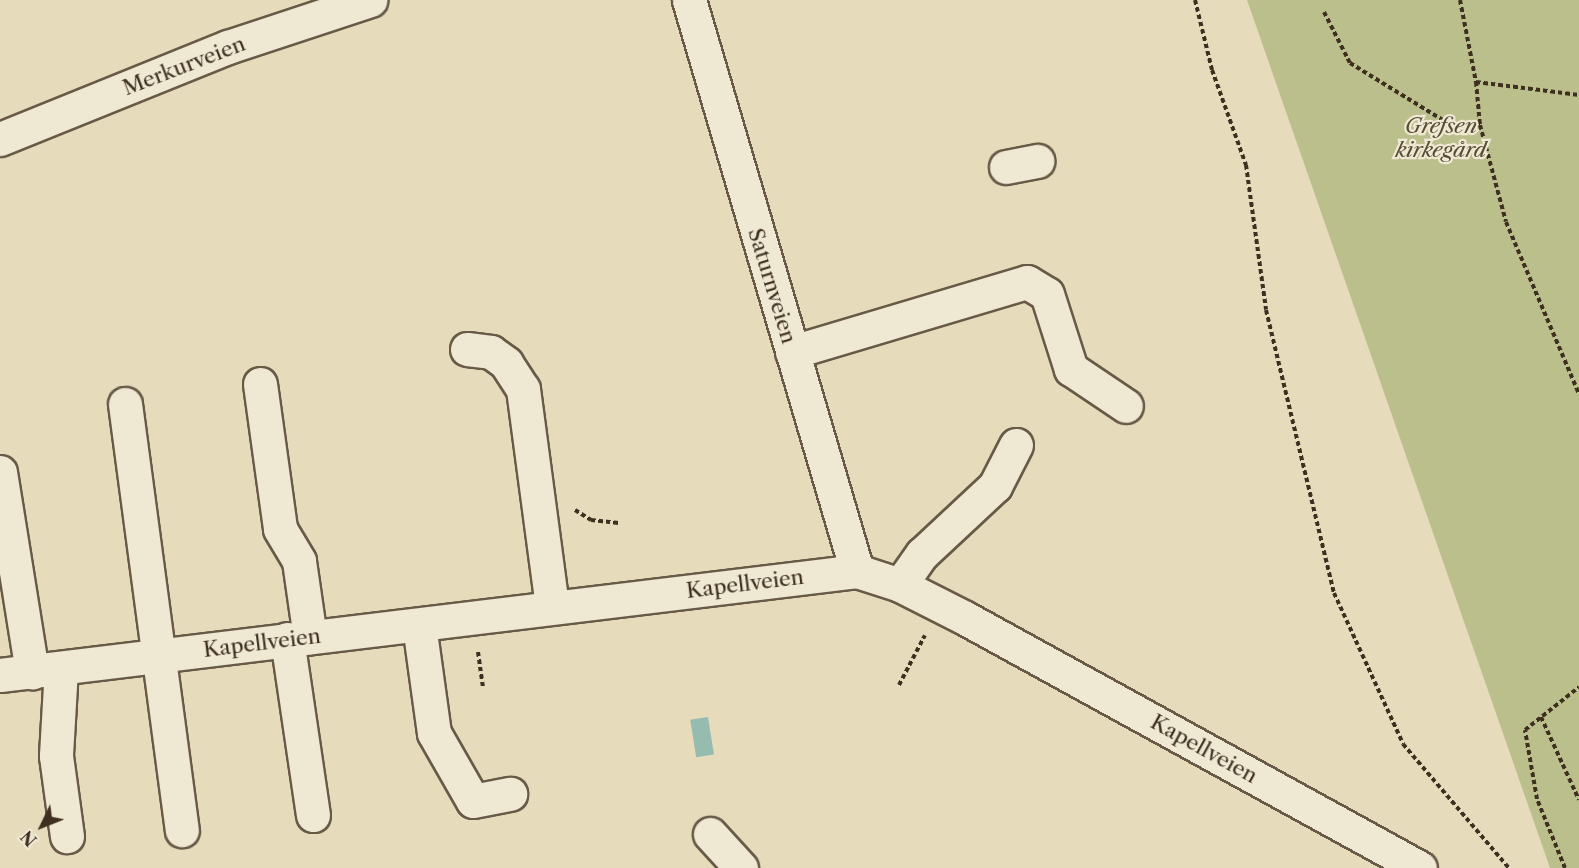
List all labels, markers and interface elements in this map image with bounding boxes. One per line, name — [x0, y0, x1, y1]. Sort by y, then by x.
street label: Merkurveien — [119, 31, 249, 101]
park label: Grefsen kirkegård — [1396, 113, 1486, 163]
street label: Saturnveien — [743, 225, 801, 347]
street label: Kapellveien — [685, 564, 805, 604]
street label: Kapellveien — [202, 623, 322, 663]
street label: Kapellveien — [1146, 709, 1262, 789]
north arrow — [12, 796, 72, 856]
text: N — [17, 826, 41, 850]

